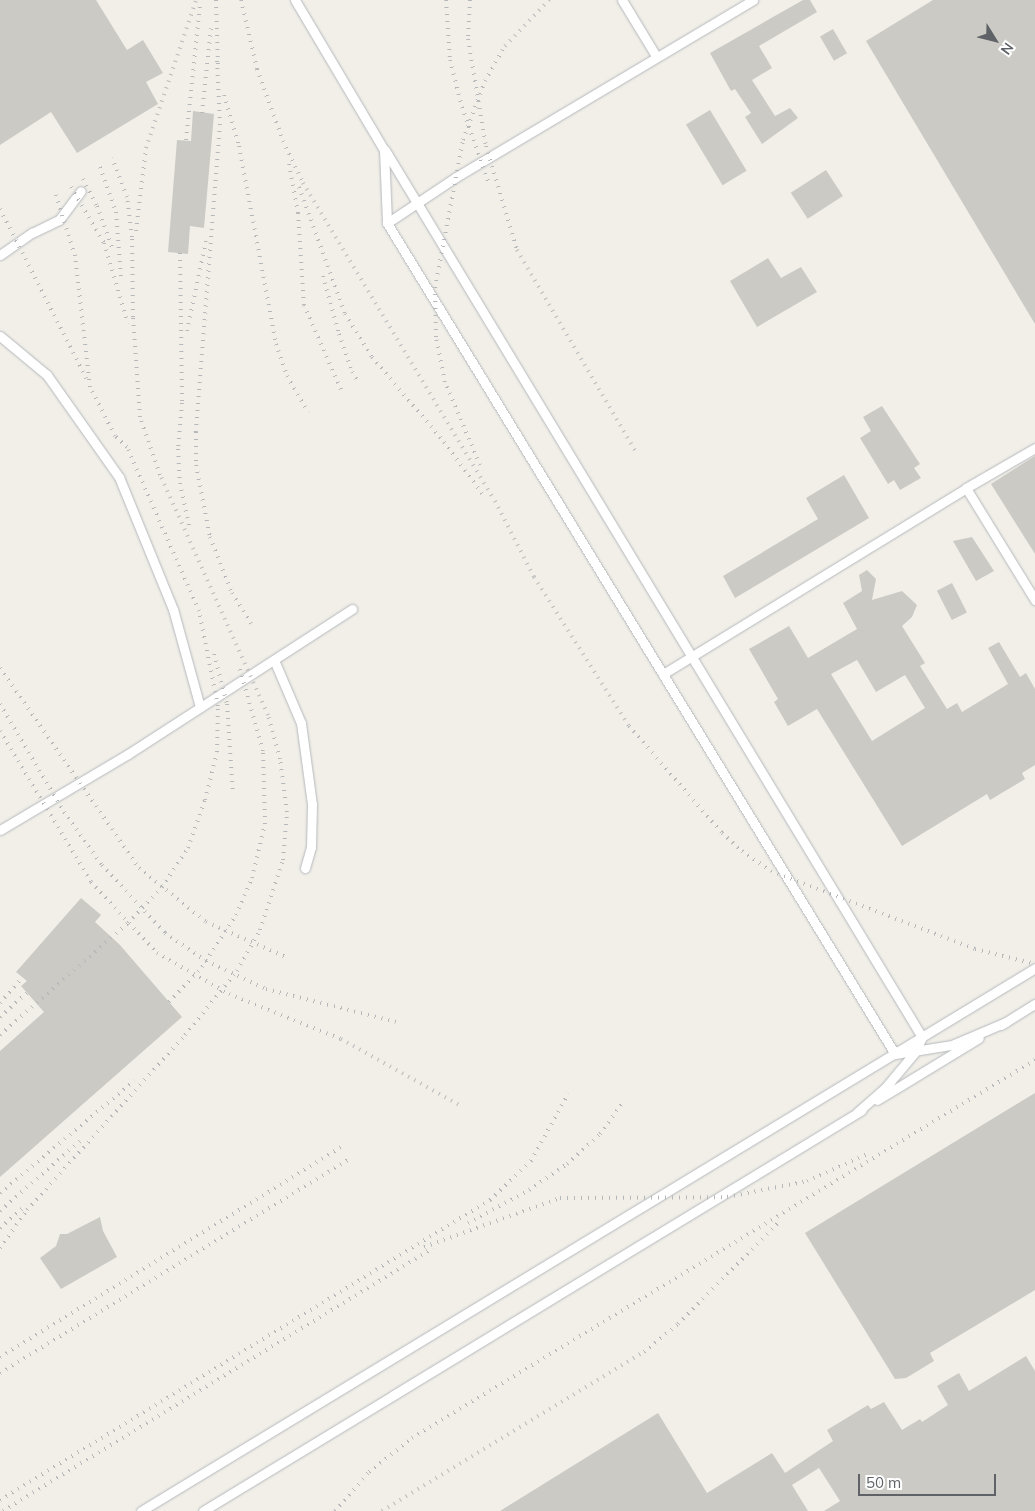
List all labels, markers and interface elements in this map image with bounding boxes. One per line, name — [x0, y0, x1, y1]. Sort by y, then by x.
north arrow — [970, 15, 1020, 65]
text: N — [997, 39, 1018, 58]
scale bar — [860, 1464, 998, 1496]
text: 50 m — [866, 1473, 901, 1492]

